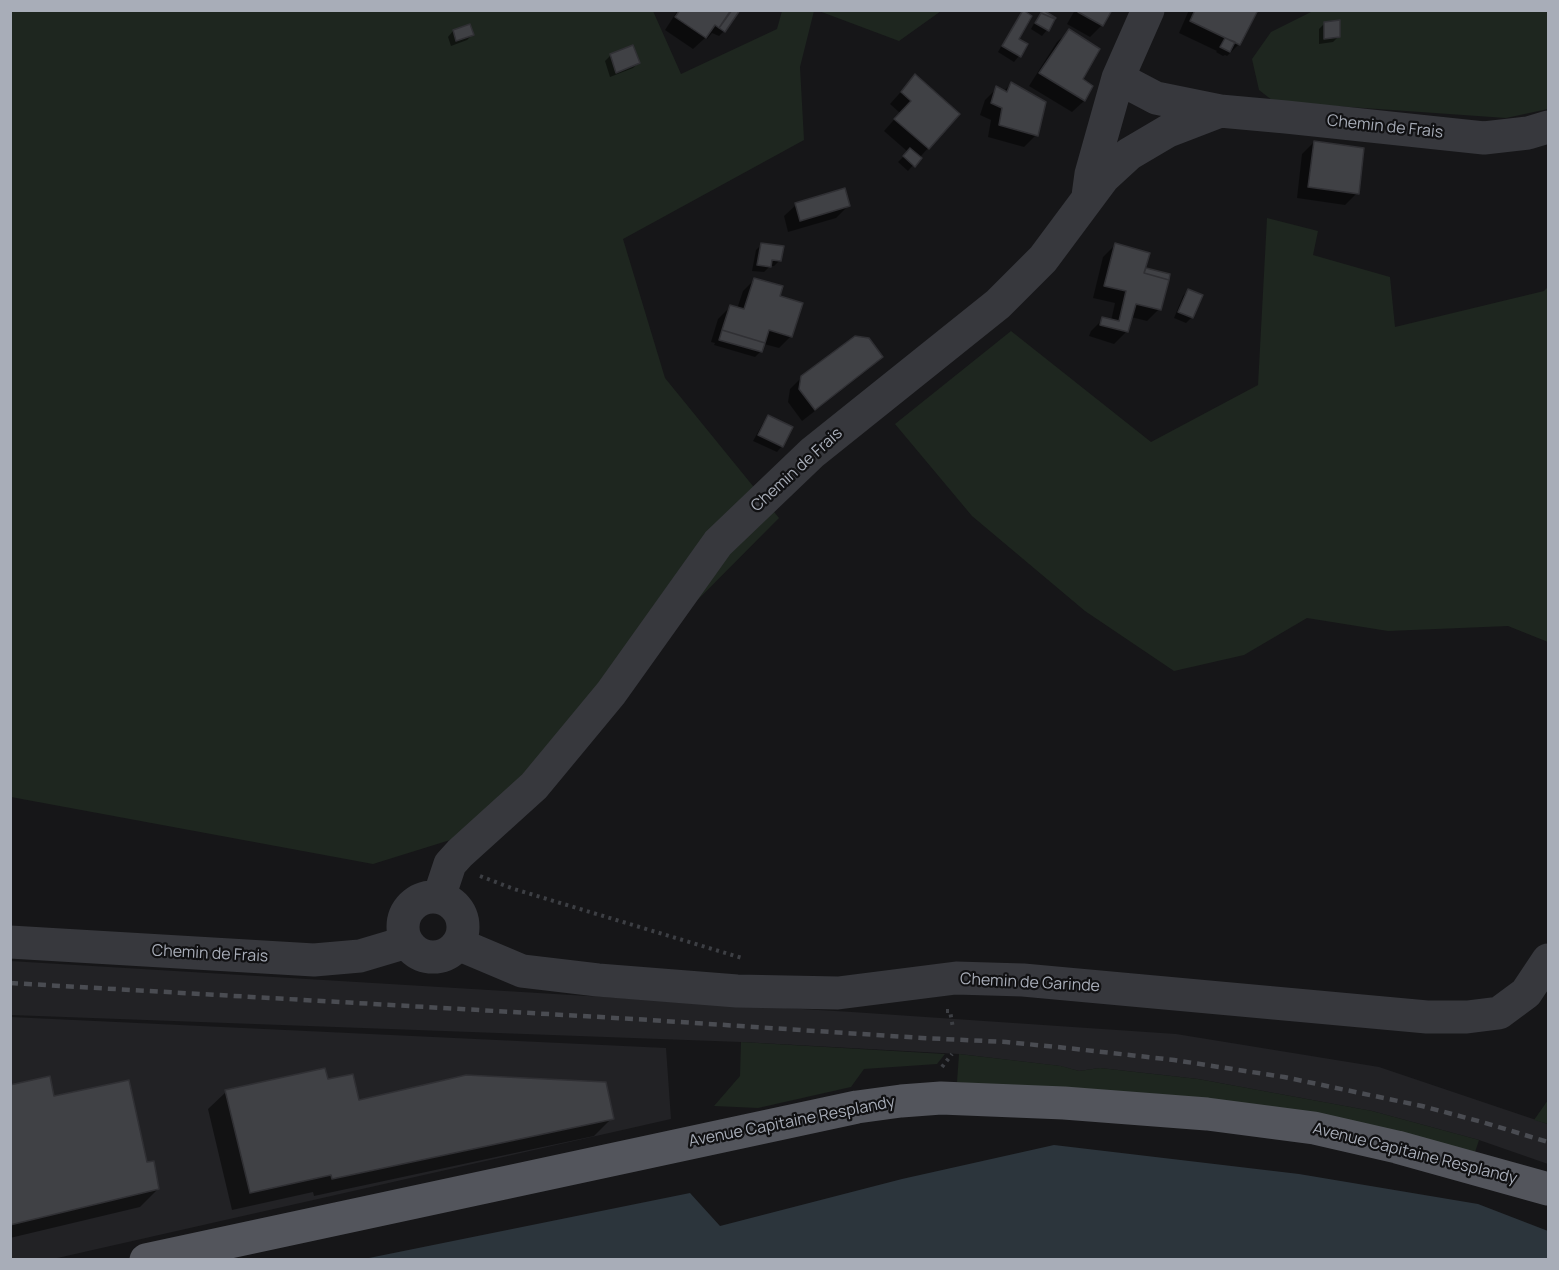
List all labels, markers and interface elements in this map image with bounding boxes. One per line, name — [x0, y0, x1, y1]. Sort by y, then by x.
street label: Chemin de Frais — [1326, 111, 1444, 143]
street label: Chemin de Frais — [747, 424, 847, 516]
street label: Chemin de Frais — [151, 941, 269, 967]
street label: Chemin de Garinde — [960, 970, 1100, 996]
street label: Avenue Capitaine Resplandy — [687, 1093, 897, 1151]
street label: Avenue Capitaine Resplandy — [1311, 1119, 1519, 1189]

